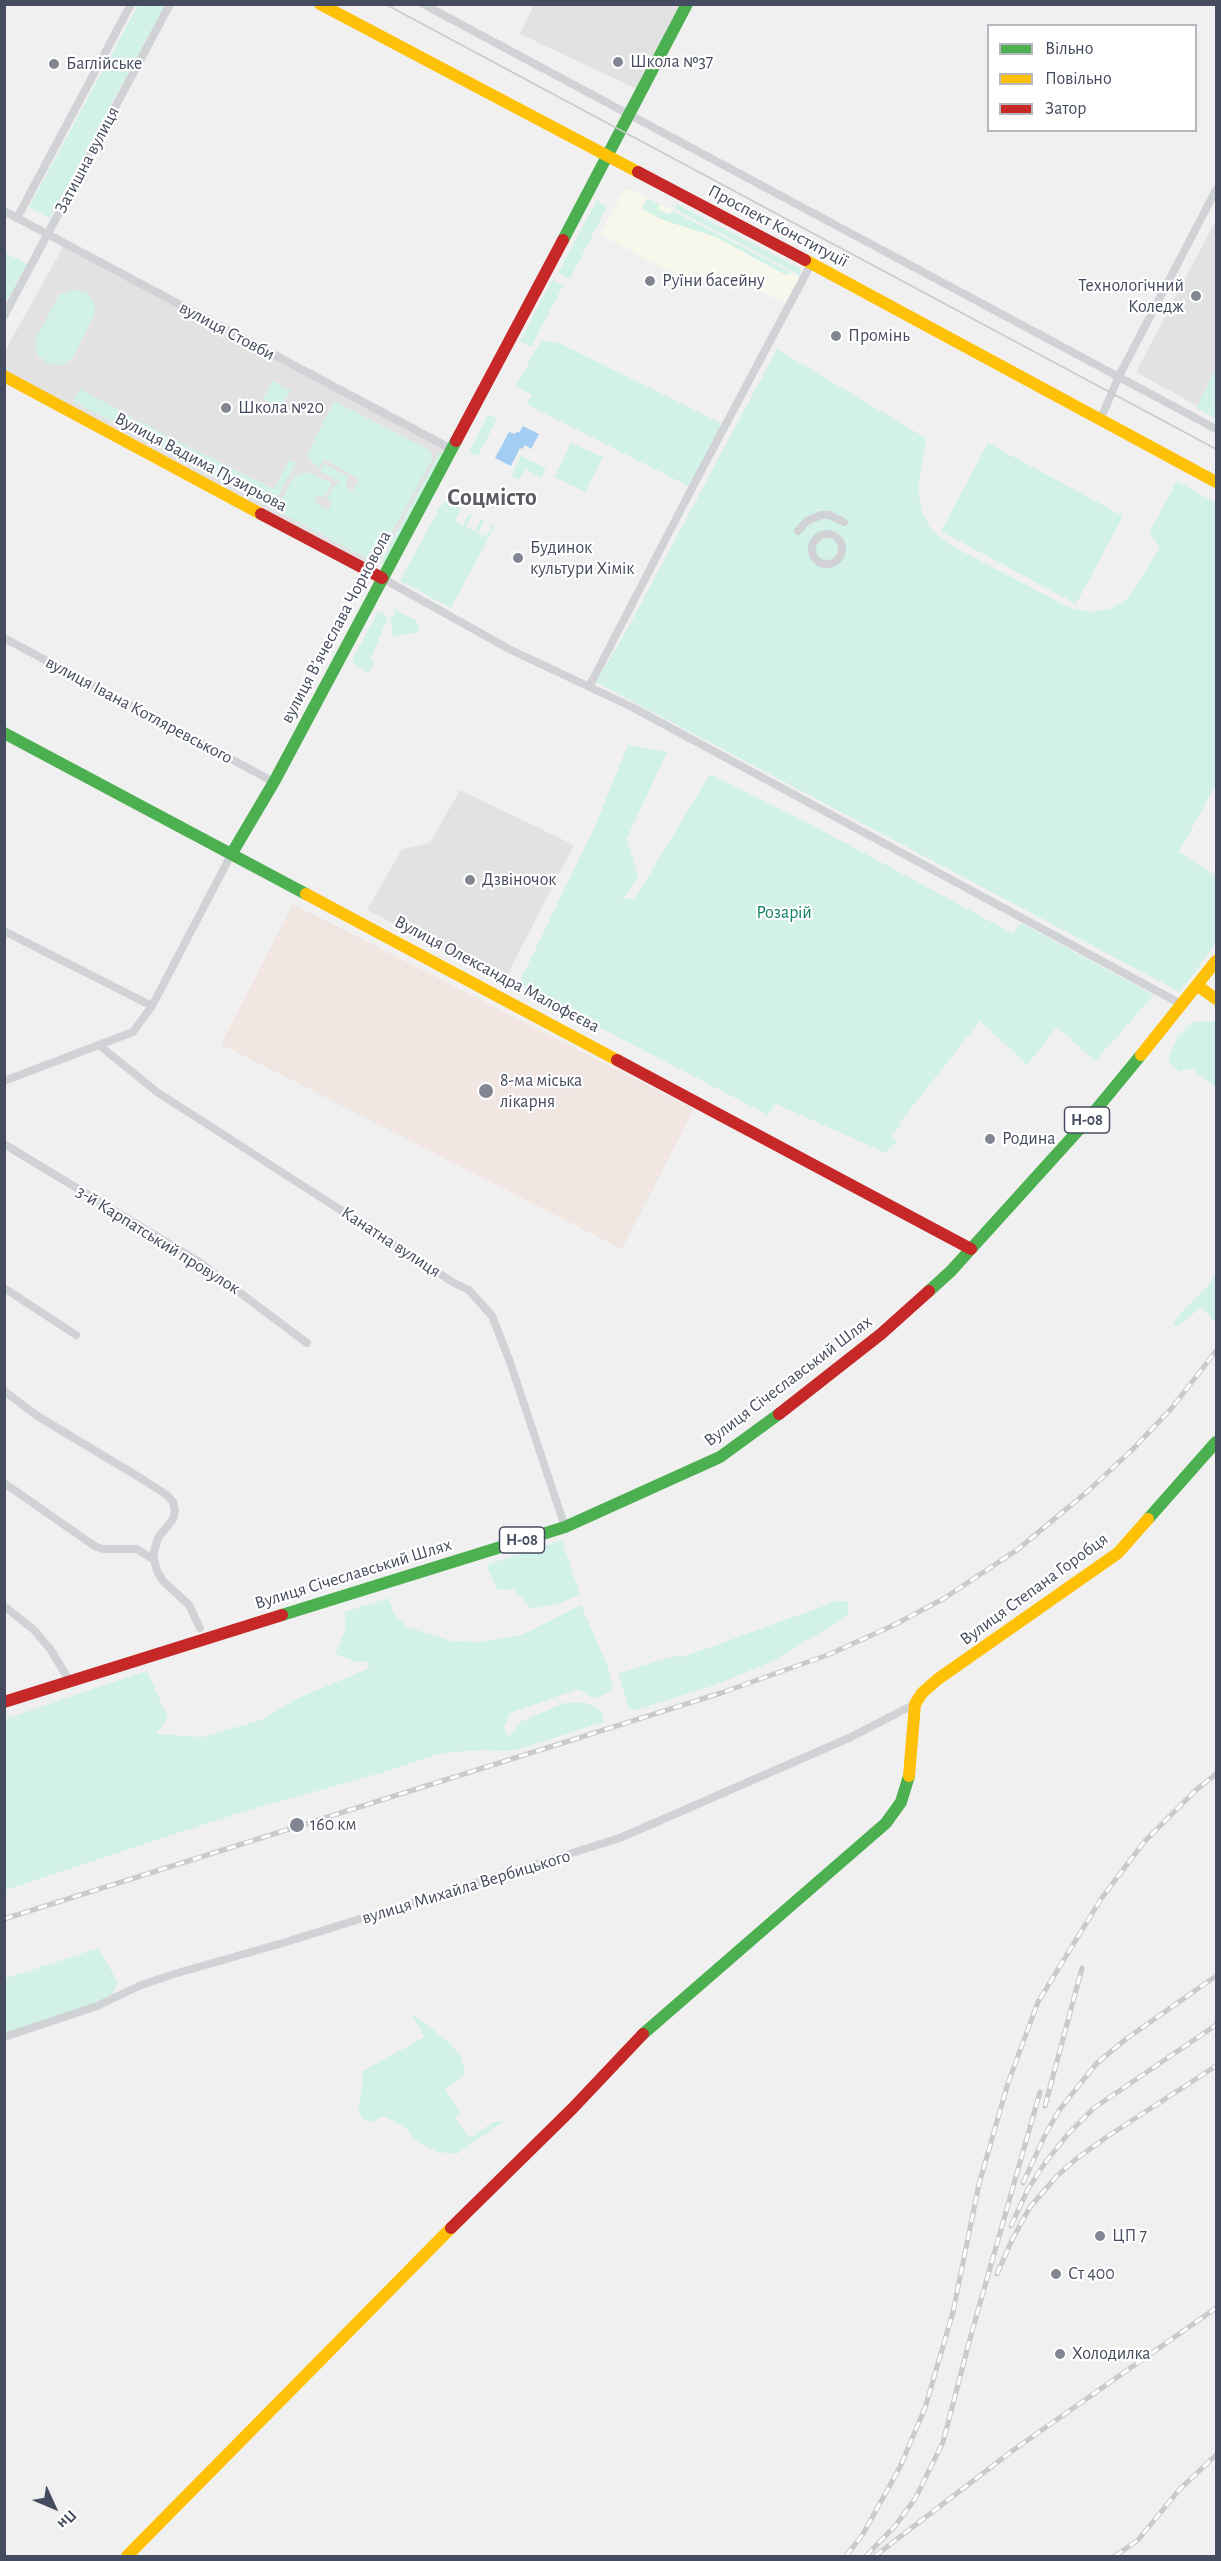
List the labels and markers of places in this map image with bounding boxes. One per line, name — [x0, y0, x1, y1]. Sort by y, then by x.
place label: Школа №37 — [630, 51, 713, 73]
place label: Баглійське — [66, 53, 142, 75]
marker: Школа №37 — [611, 55, 625, 69]
marker: Баглійське — [47, 57, 61, 71]
place label: Руїни басейну — [662, 270, 765, 292]
marker: Руїни басейну — [643, 274, 657, 288]
place label: Технологічний Коледж — [1078, 275, 1184, 318]
marker: Технологічний Коледж — [1189, 289, 1203, 303]
place label: Промінь — [848, 325, 910, 347]
marker: Промінь — [829, 329, 843, 343]
place label: Школа №20 — [238, 397, 324, 419]
marker: Школа №20 — [219, 401, 233, 415]
place label: Будинок культури Хімік — [530, 537, 635, 580]
marker: Будинок культури Хімік — [511, 551, 525, 565]
place label: Дзвіночок — [482, 869, 556, 891]
marker: Дзвіночок — [463, 873, 477, 887]
place label: 8-ма міська лікарня — [500, 1070, 582, 1112]
marker: 8-ма міська лікарня — [477, 1082, 495, 1100]
place label: Родина — [1002, 1128, 1056, 1150]
marker: Родина — [983, 1132, 997, 1146]
place label: 160 км — [310, 1814, 356, 1836]
marker: 160 км — [288, 1816, 306, 1834]
place label: ЦП 7 — [1112, 2225, 1147, 2247]
marker: ЦП 7 — [1093, 2229, 1107, 2243]
place label: Ст 400 — [1068, 2263, 1115, 2285]
marker: Ст 400 — [1049, 2267, 1063, 2281]
place label: Холодилка — [1072, 2343, 1151, 2365]
marker: Холодилка — [1053, 2347, 1067, 2361]

